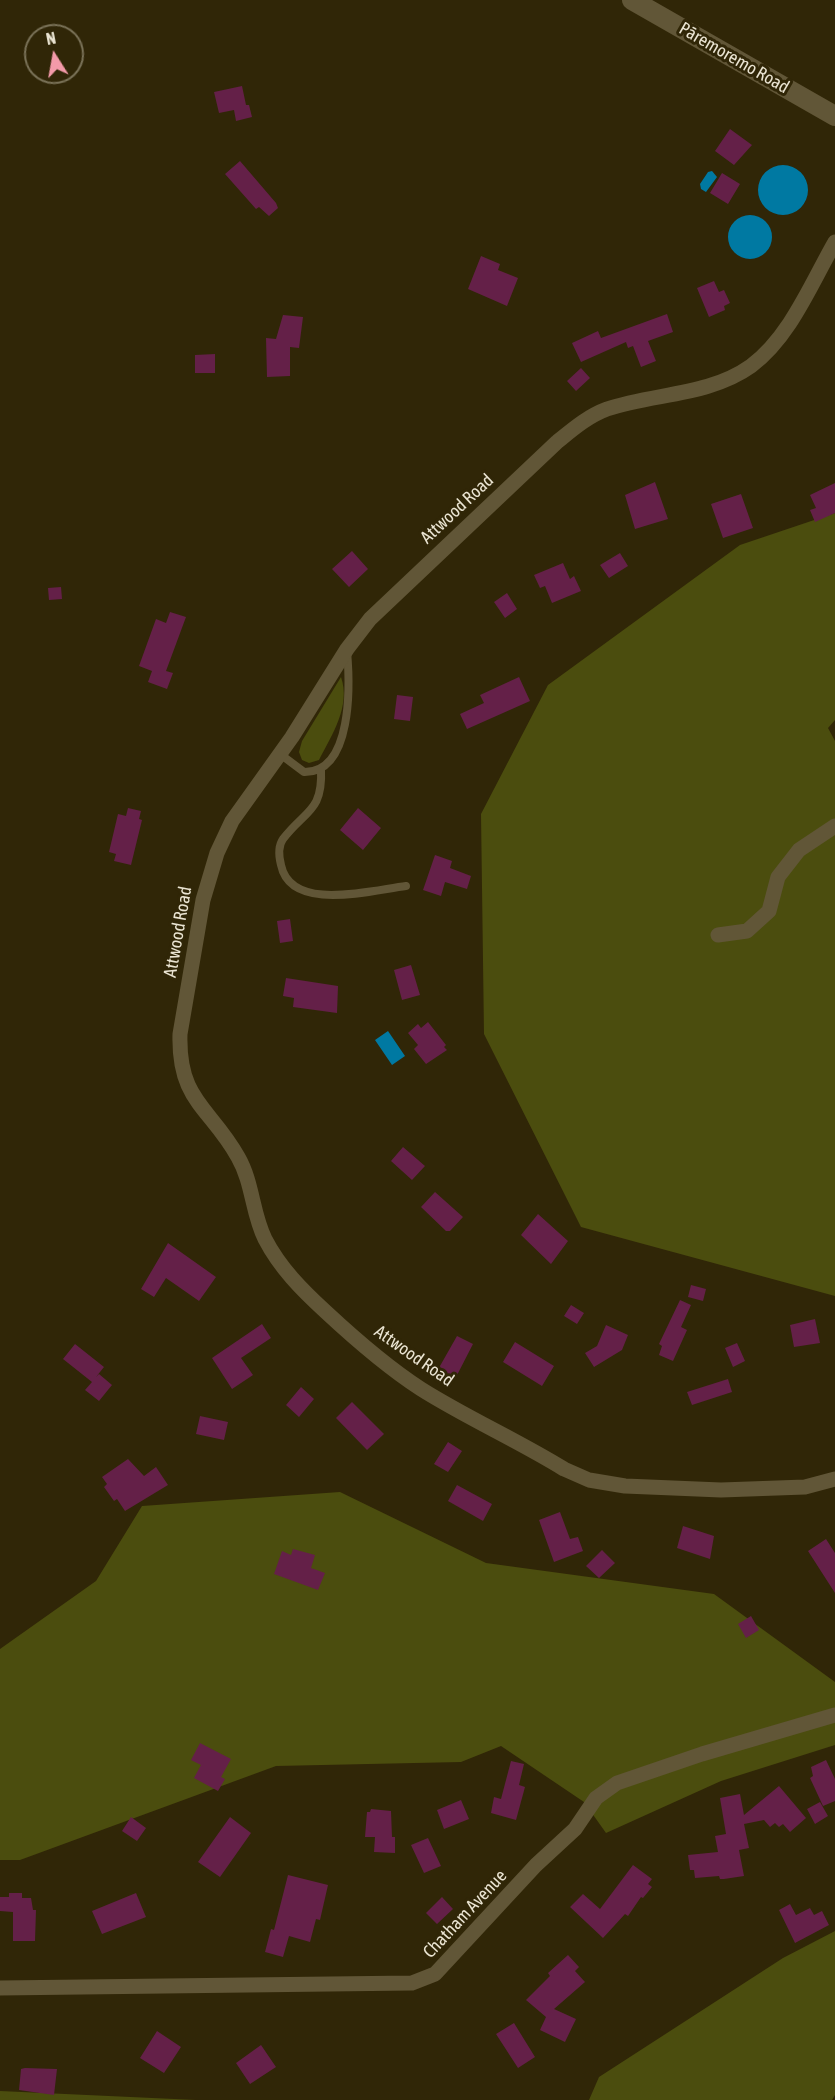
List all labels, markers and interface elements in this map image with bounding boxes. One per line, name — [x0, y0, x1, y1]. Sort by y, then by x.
street label: Pāremoremo Road — [675, 18, 793, 98]
north arrow — [24, 24, 84, 84]
text: N — [45, 29, 57, 48]
street label: Attwood Road — [416, 470, 498, 548]
street label: Attwood Road — [159, 885, 197, 979]
street label: Attwood Road — [370, 1321, 458, 1391]
street label: Chatham Avenue — [419, 1865, 511, 1963]

